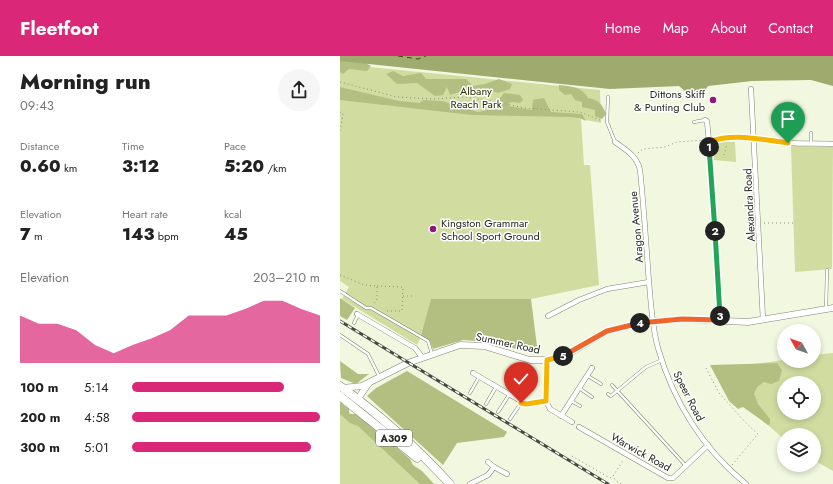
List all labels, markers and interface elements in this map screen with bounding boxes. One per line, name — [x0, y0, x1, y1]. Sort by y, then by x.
text: Fleetfoot — [20, 15, 98, 42]
text: Home — [605, 18, 641, 38]
text: Map — [663, 18, 689, 38]
text: About — [711, 18, 746, 38]
text: Contact — [768, 18, 813, 38]
text: Morning run — [20, 65, 151, 97]
button: share — [278, 69, 320, 111]
park label: Albany Reach Park — [450, 83, 502, 112]
place label: Dittons Skiff & Punting Club — [634, 86, 706, 115]
marker: Dittons Skiff & Punting Club — [708, 95, 718, 105]
text: 09:43 — [20, 96, 54, 115]
pin — [771, 102, 805, 143]
icon: arrive — [777, 108, 799, 130]
pin: 1 — [699, 137, 719, 157]
text: Distance — [20, 138, 59, 154]
text: Time — [122, 138, 144, 154]
text: Pace — [224, 138, 246, 154]
text: 1 — [706, 139, 712, 155]
text: 0.60 — [20, 154, 61, 178]
text: 3:12 — [122, 154, 159, 178]
text: 5:20 — [224, 154, 264, 178]
text: km — [61, 160, 77, 176]
text: /km — [264, 160, 287, 176]
street label: Alexandra Road — [739, 168, 759, 242]
street label: Aragon Avenue — [625, 190, 647, 264]
text: Elevation — [20, 206, 62, 222]
text: Heart rate — [122, 206, 168, 222]
text: kcal — [224, 206, 242, 222]
place label: Kingston Grammar School Sport Ground — [441, 215, 540, 244]
pin: 2 — [705, 221, 725, 241]
text: 7 — [20, 222, 31, 246]
text: 143 — [122, 222, 154, 246]
text: 45 — [224, 222, 248, 246]
text: 2 — [711, 223, 719, 239]
marker: Kingston Grammar School Sport Ground — [428, 224, 438, 234]
text: m — [31, 228, 43, 244]
text: bpm — [154, 228, 179, 244]
text: Elevation — [20, 268, 69, 287]
text: 203–210 m — [253, 268, 320, 287]
pin: 3 — [710, 306, 730, 326]
text: 3 — [717, 308, 723, 324]
pin: 4 — [630, 313, 650, 333]
text: 4 — [636, 315, 644, 331]
north arrow — [777, 324, 821, 368]
map controls — [777, 324, 821, 472]
street label: Summer Road — [474, 328, 542, 358]
pin: 5 — [553, 346, 573, 366]
text: 5 — [559, 348, 567, 364]
pin — [504, 362, 538, 403]
icon: check — [510, 368, 532, 390]
street label: Speer Road — [670, 368, 708, 424]
button: locate — [777, 376, 821, 420]
text: 100 m — [20, 378, 58, 397]
text: 5:14 — [84, 378, 109, 397]
text: 200 m — [20, 408, 60, 427]
text: 4:58 — [84, 408, 110, 427]
button: layers — [777, 428, 821, 472]
street label: Warwick Road — [608, 429, 674, 475]
road number: A309 — [376, 430, 412, 446]
text: 300 m — [20, 438, 60, 457]
text: 5:01 — [84, 438, 109, 457]

